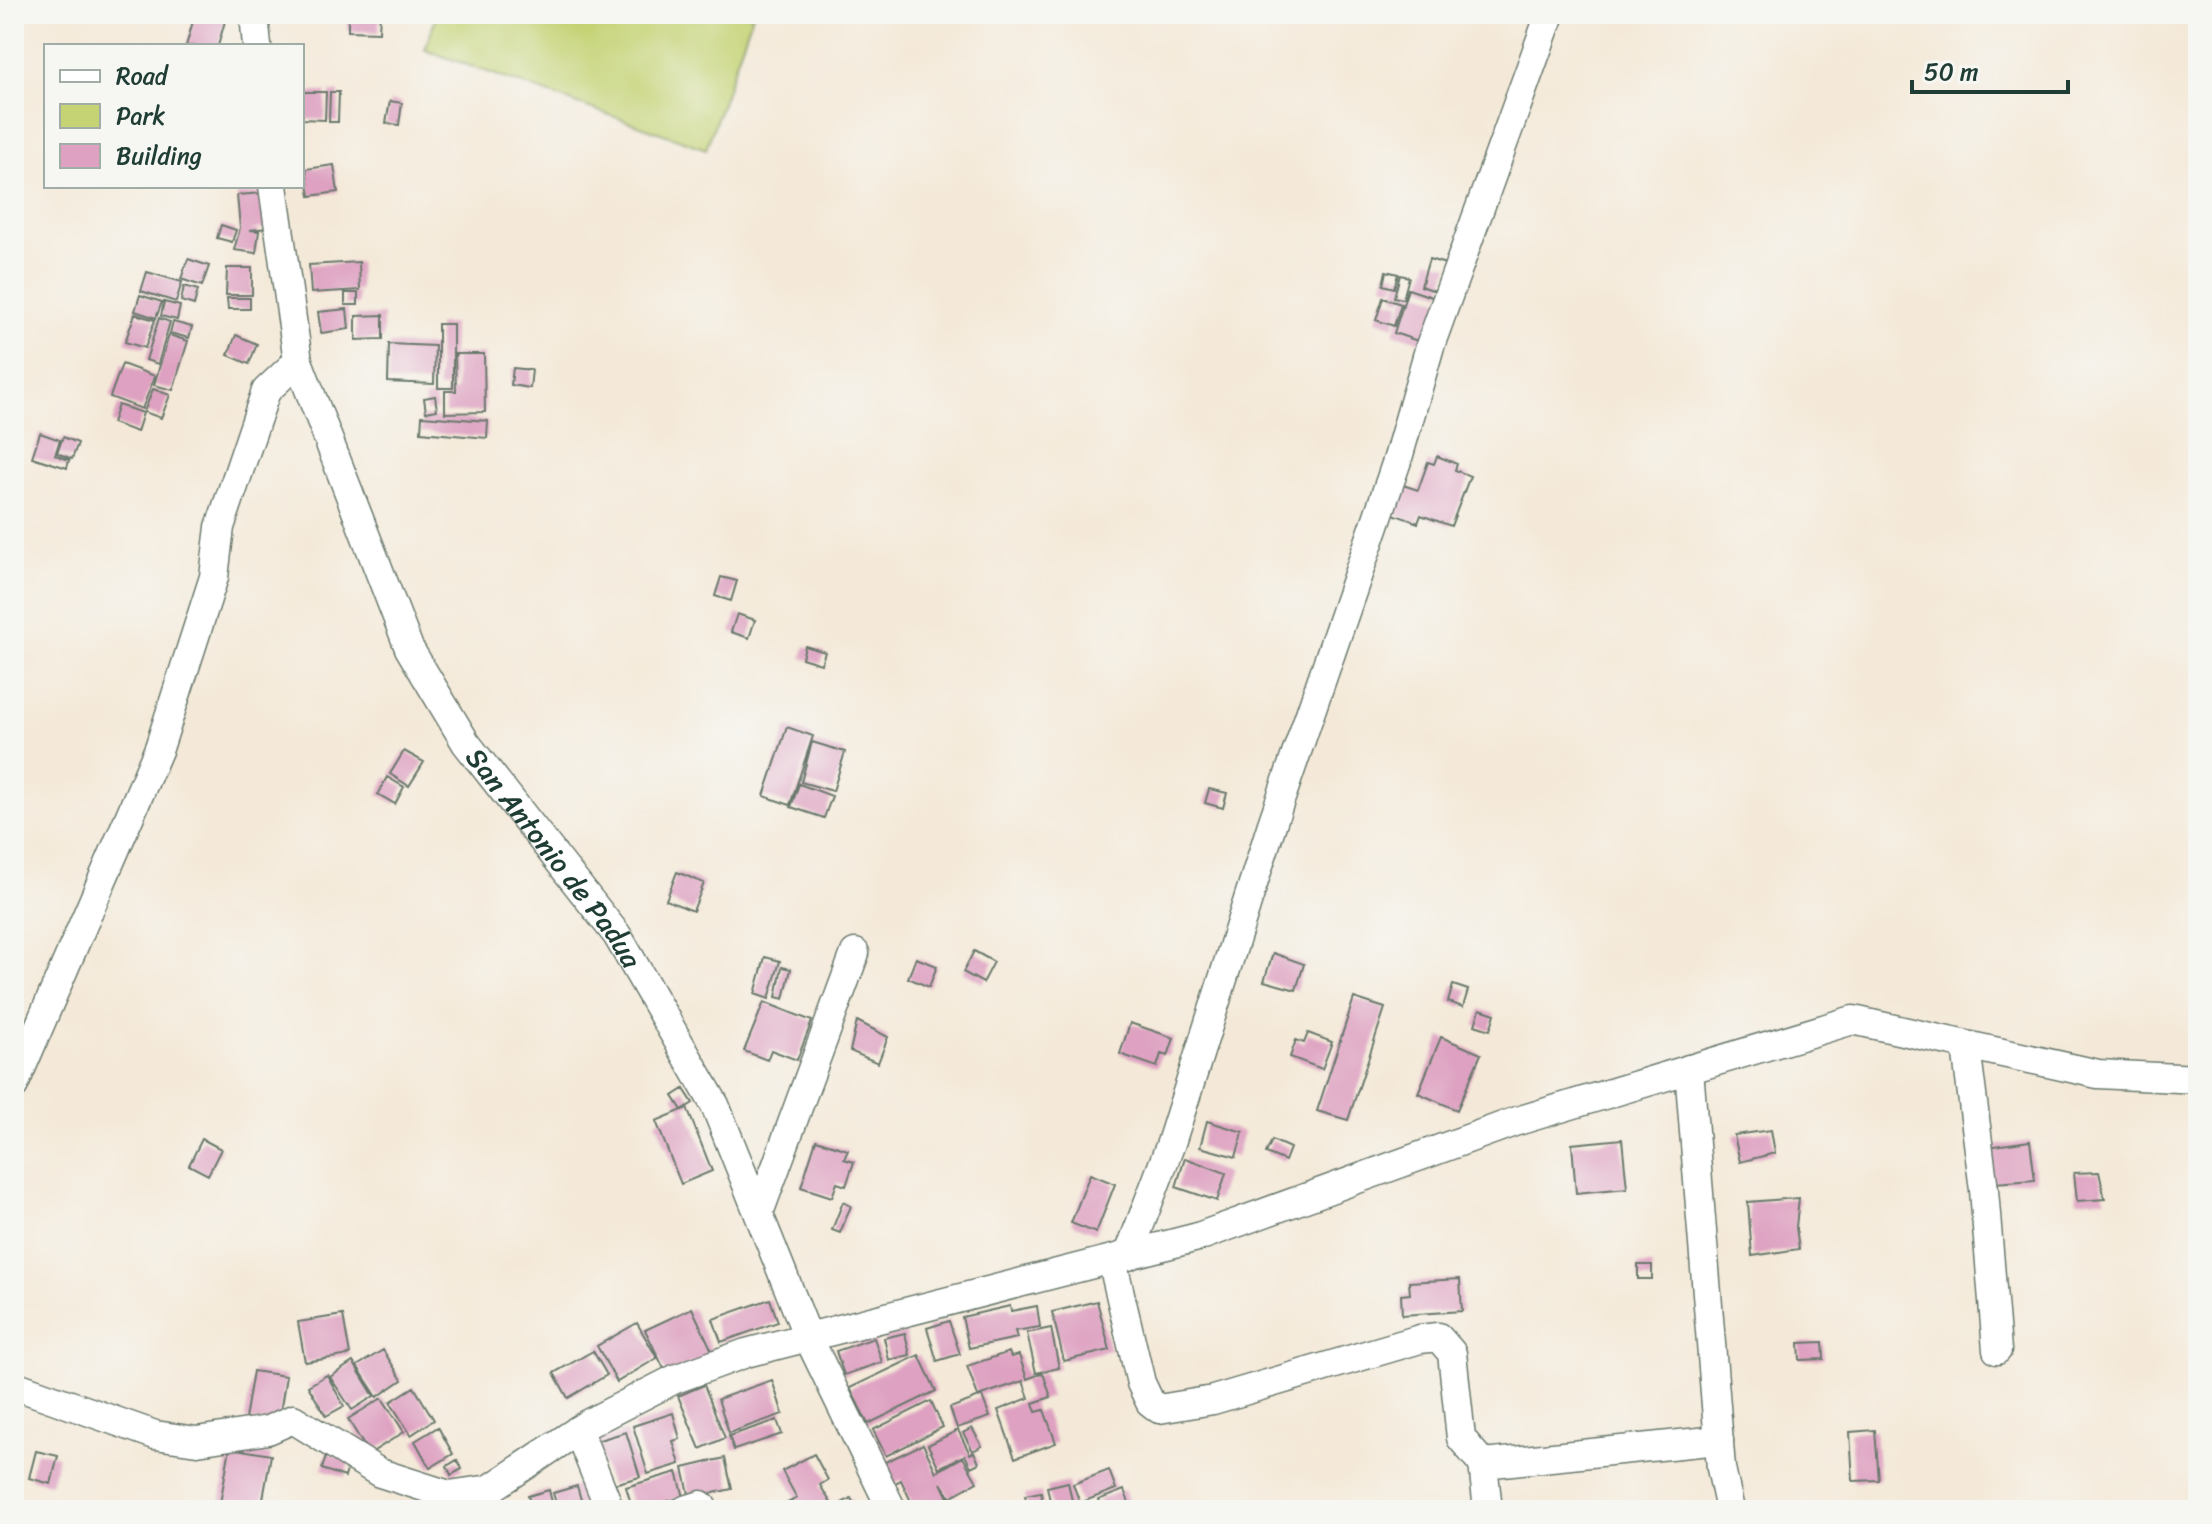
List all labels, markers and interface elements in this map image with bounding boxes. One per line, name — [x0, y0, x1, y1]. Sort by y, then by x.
legend — [44, 44, 304, 188]
scale bar — [1912, 44, 2068, 94]
text: 50 m — [1924, 51, 1979, 93]
text: Road — [116, 55, 170, 97]
text: Park — [116, 95, 165, 137]
text: Building — [116, 135, 202, 177]
street label: San Antonio de Padua — [453, 736, 656, 978]

